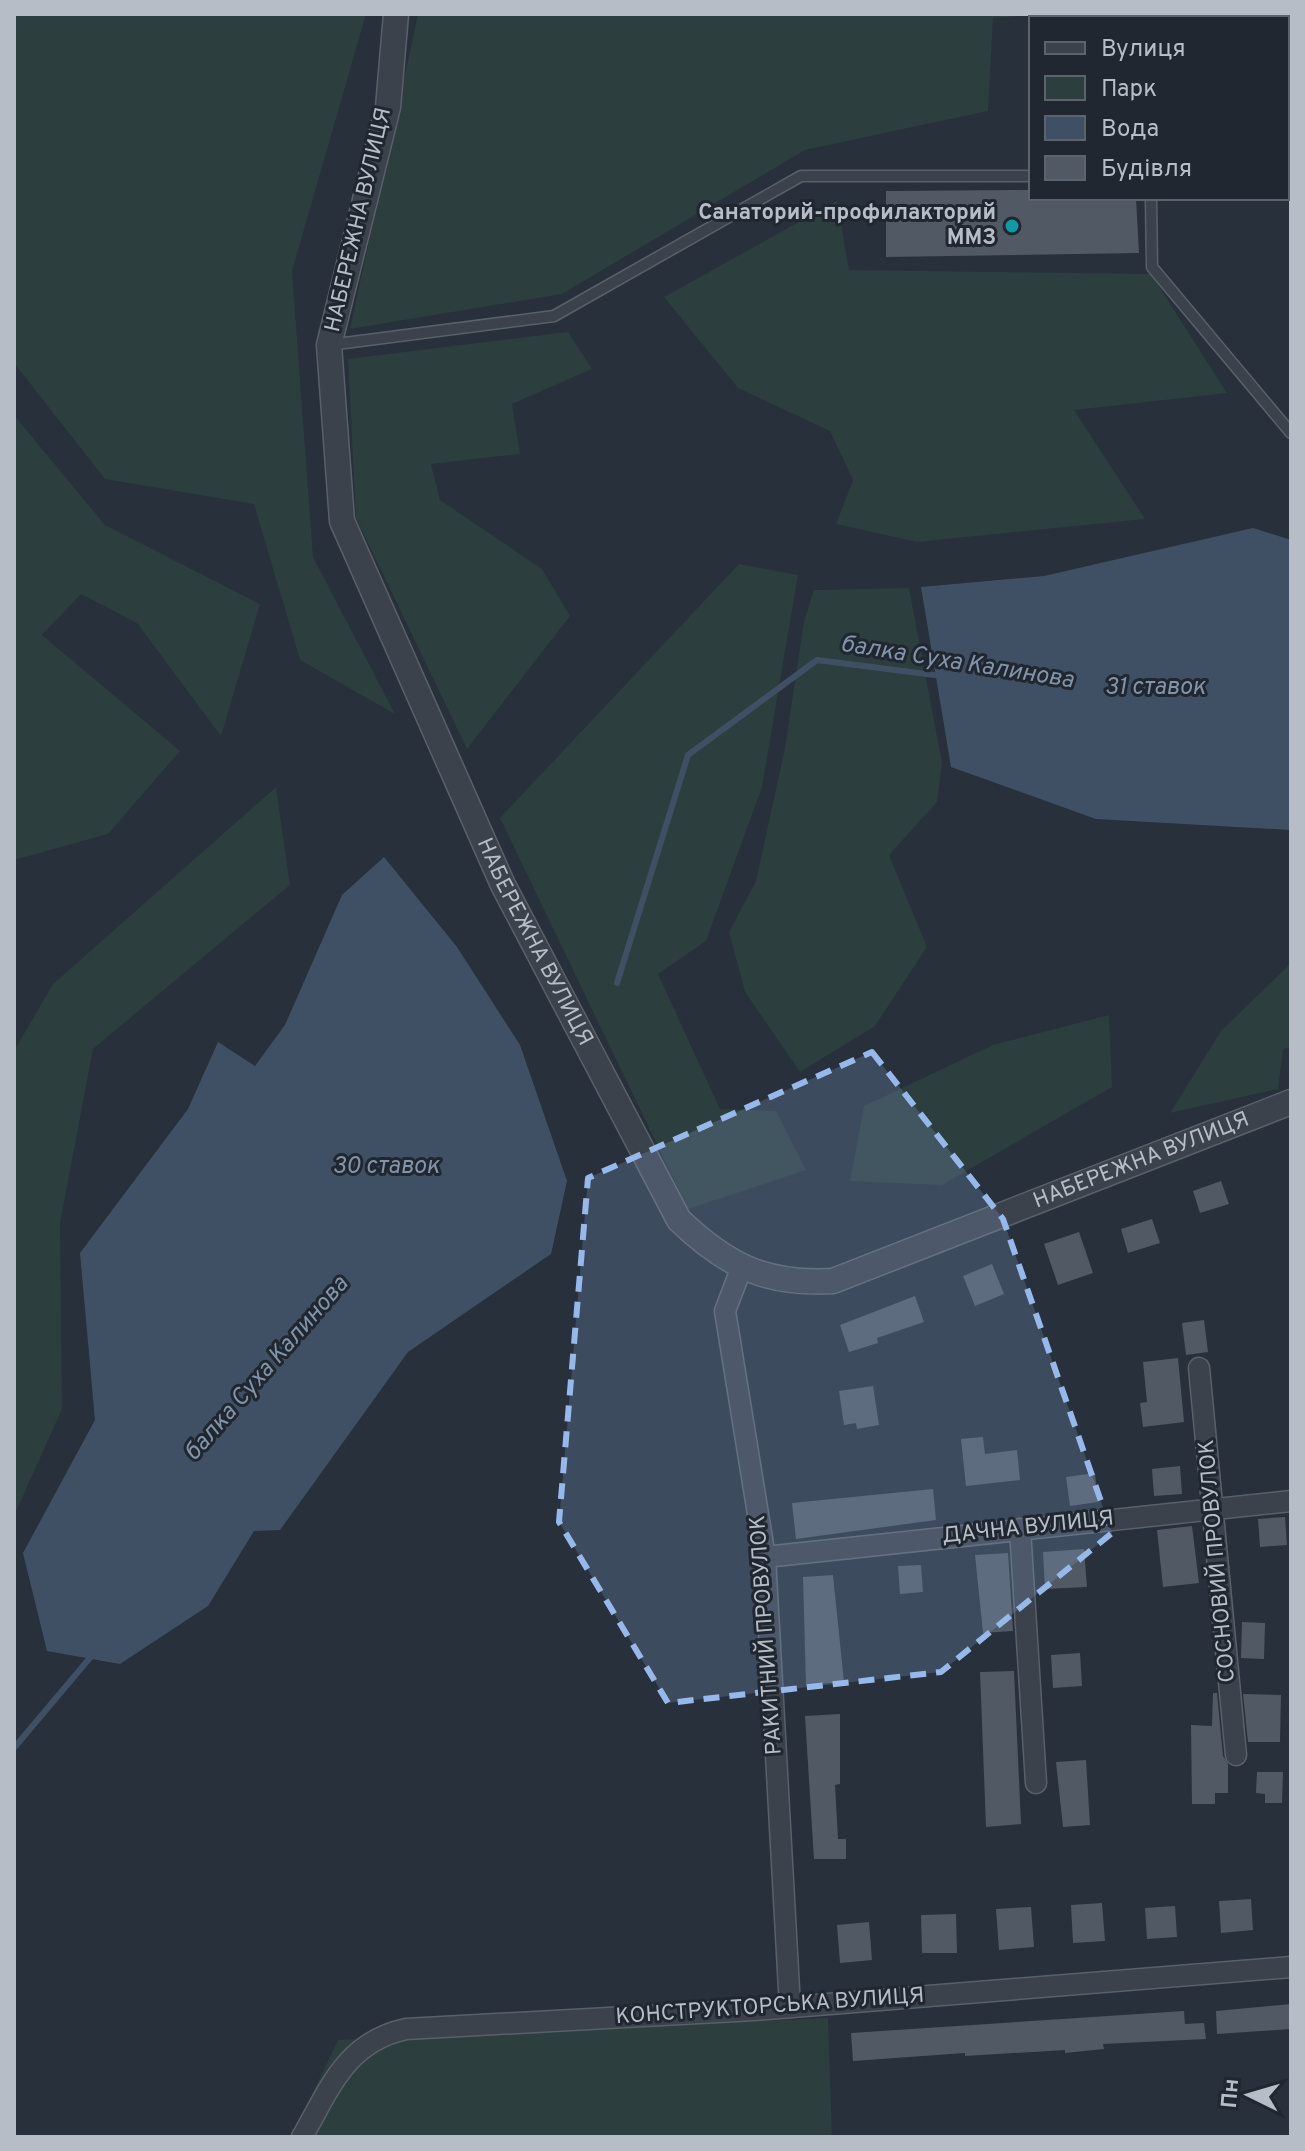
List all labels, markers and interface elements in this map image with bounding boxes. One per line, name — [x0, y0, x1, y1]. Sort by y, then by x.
legend — [1029, 16, 1289, 200]
text: Вулиця — [1101, 35, 1185, 65]
text: Парк — [1101, 75, 1157, 105]
street label: НАБЕРЕЖНА ВУЛИЦЯ — [320, 105, 398, 335]
text: Вода — [1101, 115, 1159, 145]
text: Будівля — [1101, 155, 1192, 185]
place label: Санаторий-профилакторий ММЗ — [698, 200, 996, 252]
marker: Санаторий-профилакторий ММЗ — [1003, 217, 1021, 235]
water label: балка Суха Калинова — [838, 630, 1076, 696]
water label: 31 ставок — [1104, 673, 1206, 703]
street label: НАБЕРЕЖНА ВУЛИЦЯ — [470, 834, 599, 1050]
street label: НАБЕРЕЖНА ВУЛИЦЯ — [1029, 1106, 1253, 1215]
water label: 30 ставок — [332, 1152, 440, 1182]
water label: балка Суха Калинова — [178, 1270, 356, 1468]
street label: СОСНОВИЙ ПРОВУЛОК — [1191, 1438, 1242, 1684]
street label: ДАЧНА ВУЛИЦЯ — [941, 1506, 1115, 1550]
street label: РАКИТНИЙ ПРОВУЛОК — [742, 1514, 789, 1756]
street label: КОНСТРУКТОРСЬКА ВУЛИЦЯ — [615, 1983, 925, 2031]
north arrow — [1209, 2055, 1289, 2135]
text: Пн — [1217, 2078, 1246, 2109]

